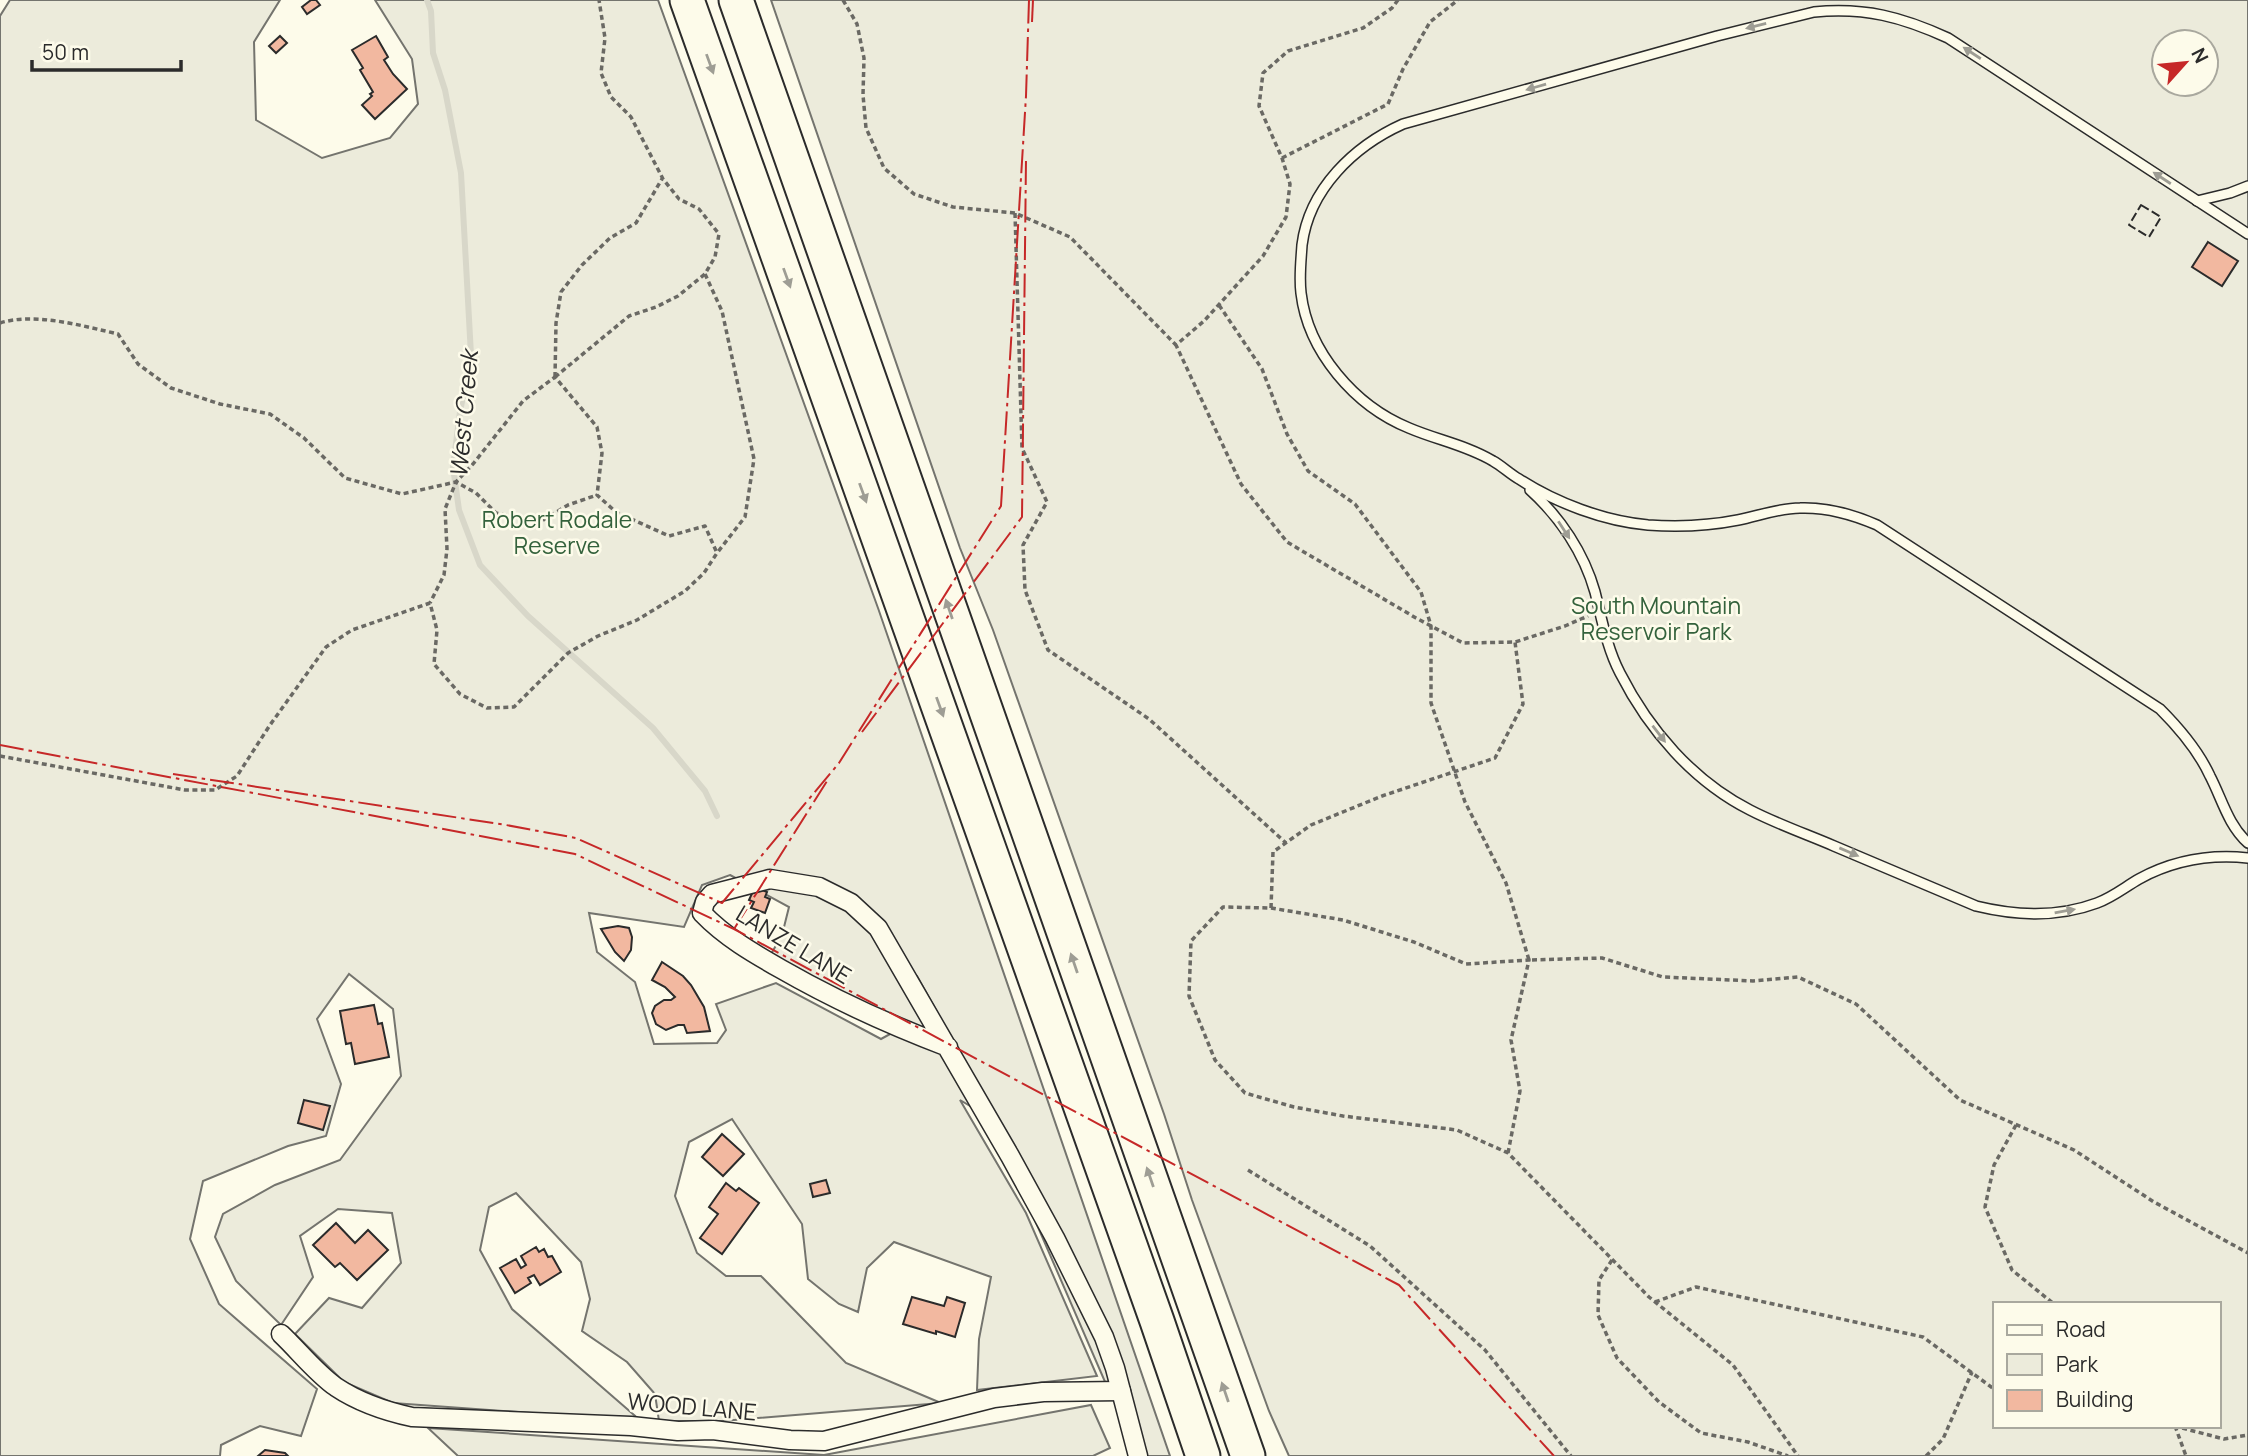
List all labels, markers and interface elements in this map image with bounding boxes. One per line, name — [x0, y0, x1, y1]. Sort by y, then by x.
one-way arrow — [1744, 21, 1766, 32]
scale bar — [32, 28, 180, 72]
north arrow — [2150, 28, 2220, 98]
text: 50 m — [42, 38, 89, 66]
text: N — [2185, 43, 2215, 67]
one-way arrow — [1962, 47, 1982, 60]
one-way arrow — [705, 54, 716, 75]
one-way arrow — [1526, 82, 1547, 92]
one-way arrow — [2153, 171, 2171, 185]
one-way arrow — [782, 268, 793, 289]
water label: West Creek — [441, 346, 485, 479]
one-way arrow — [858, 482, 869, 503]
park label: Robert Rodale Reserve — [482, 503, 632, 561]
one-way arrow — [1558, 520, 1571, 539]
park label: South Mountain Reservoir Park — [1571, 589, 1741, 647]
one-way arrow — [943, 599, 954, 620]
one-way arrow — [935, 697, 946, 718]
one-way arrow — [1652, 725, 1666, 743]
one-way arrow — [1839, 847, 1860, 858]
street label: LANZE LANE — [730, 897, 858, 991]
one-way arrow — [2054, 905, 2076, 916]
one-way arrow — [1068, 952, 1079, 973]
one-way arrow — [1144, 1167, 1155, 1188]
legend — [1993, 1302, 2220, 1428]
text: Road — [2056, 1315, 2106, 1343]
text: Park — [2056, 1350, 2098, 1378]
one-way arrow — [1219, 1381, 1230, 1402]
street label: WOOD LANE — [626, 1384, 758, 1428]
text: Building — [2056, 1385, 2133, 1413]

